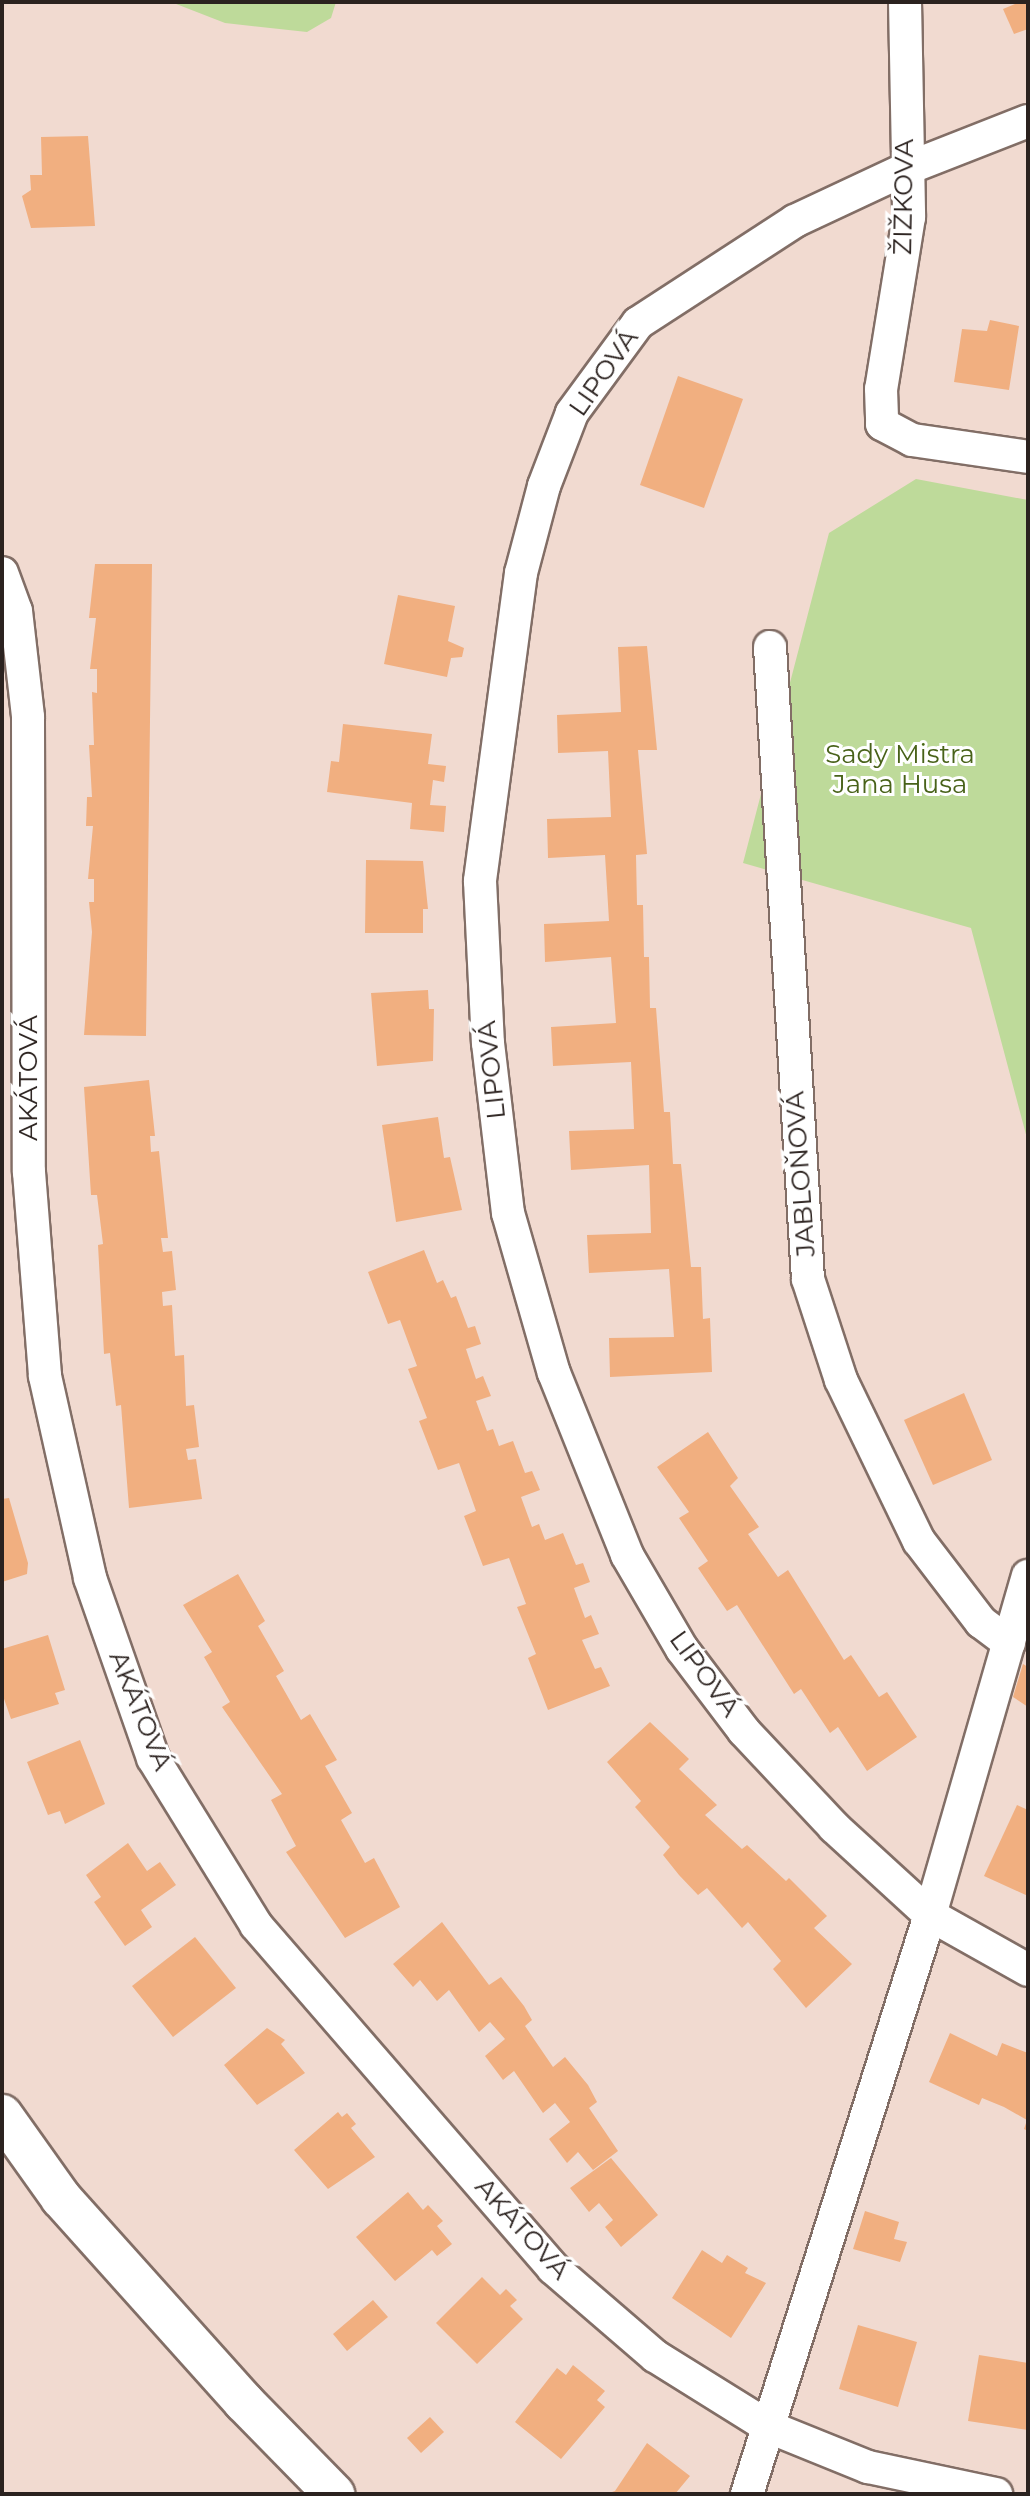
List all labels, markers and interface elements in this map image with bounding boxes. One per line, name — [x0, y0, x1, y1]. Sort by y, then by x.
street label: ŽIŽKOVA — [887, 139, 921, 255]
street label: LIPOVÁ — [563, 324, 645, 422]
park label: Sady Mistra Jana Husa — [825, 739, 975, 800]
street label: AKÁTOVÁ — [13, 1015, 45, 1141]
street label: LIPOVÁ — [471, 1019, 513, 1121]
street label: JABLOŇOVÁ — [780, 1090, 822, 1258]
street label: LIPOVÁ — [662, 1625, 746, 1723]
street label: AKÁTOVÁ — [102, 1647, 178, 1775]
street label: AKÁTOVÁ — [468, 2172, 576, 2286]

